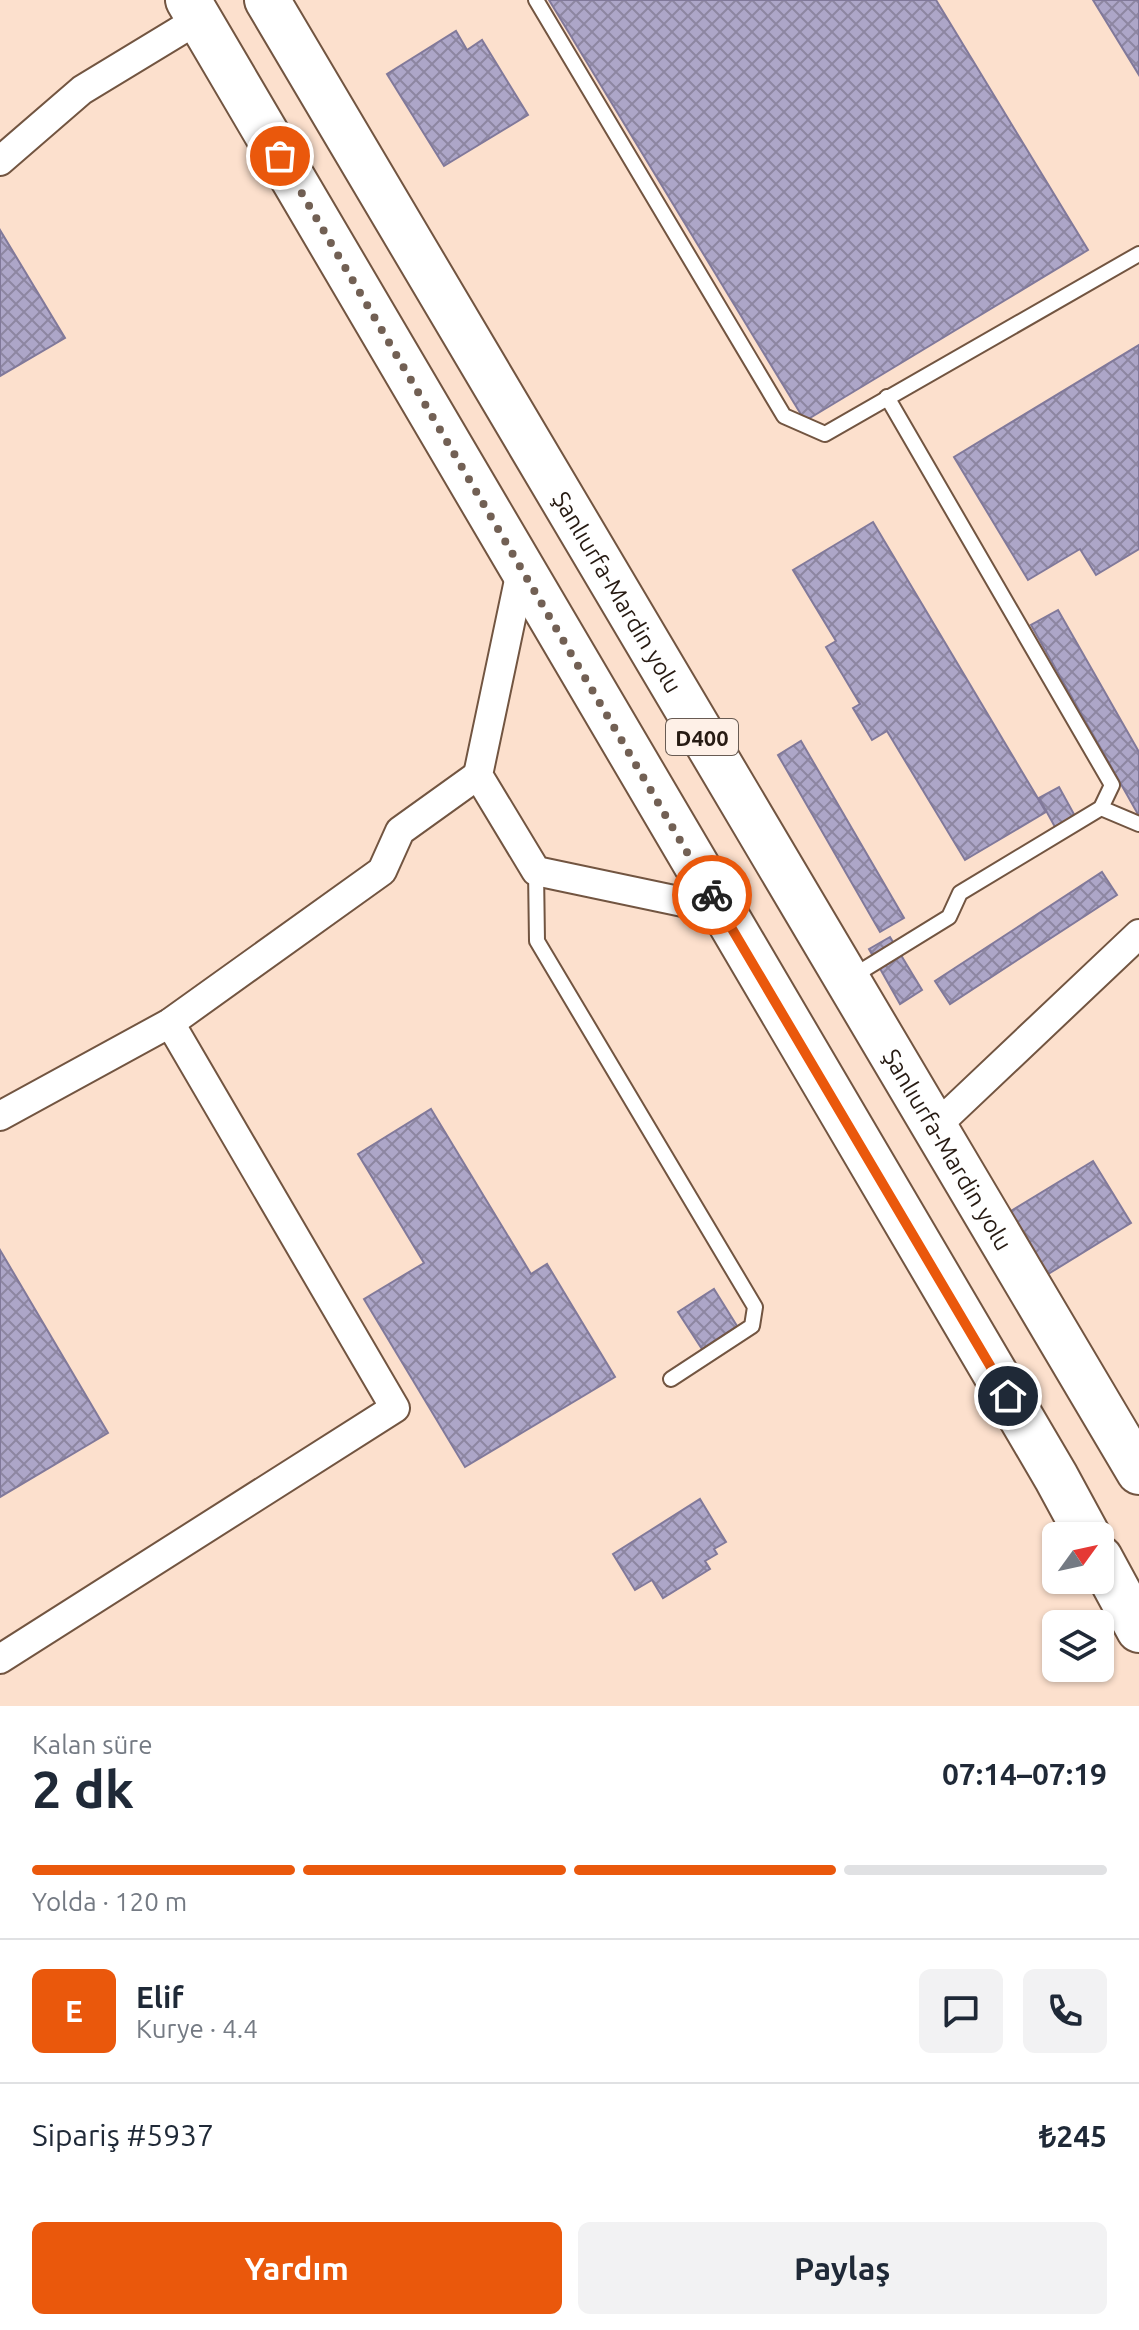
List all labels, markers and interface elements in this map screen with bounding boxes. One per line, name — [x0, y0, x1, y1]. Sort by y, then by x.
pin — [246, 122, 314, 190]
icon: bag — [258, 134, 302, 178]
street label: Şanlıurfa-Mardin yolu — [548, 487, 688, 697]
road number: D400 — [666, 719, 738, 755]
courier — [672, 855, 752, 935]
icon: bike — [690, 873, 734, 917]
street label: Şanlıurfa-Mardin yolu — [878, 1044, 1018, 1255]
pin — [974, 1362, 1042, 1430]
icon: home — [986, 1374, 1030, 1418]
north arrow — [1042, 1522, 1114, 1594]
map controls — [1042, 1522, 1114, 1682]
button: layers — [1042, 1610, 1114, 1682]
text: Kalan süre — [32, 1730, 153, 1759]
text: 07:14–07:19 — [942, 1757, 1107, 1791]
text: 2 dk — [32, 1760, 134, 1818]
text: Yolda · 120 m — [32, 1887, 187, 1916]
button: chat — [919, 1969, 1003, 2053]
button: phone — [1023, 1969, 1107, 2053]
text: Elif — [136, 1980, 184, 2014]
text: E — [65, 1994, 83, 2028]
text: Kurye · 4.4 — [136, 2014, 258, 2043]
text: Sipariş #5937 — [32, 2118, 214, 2152]
text: ₺245 — [1039, 2119, 1107, 2153]
button: Yardım — [32, 2222, 562, 2314]
button: Paylaş — [578, 2222, 1107, 2314]

